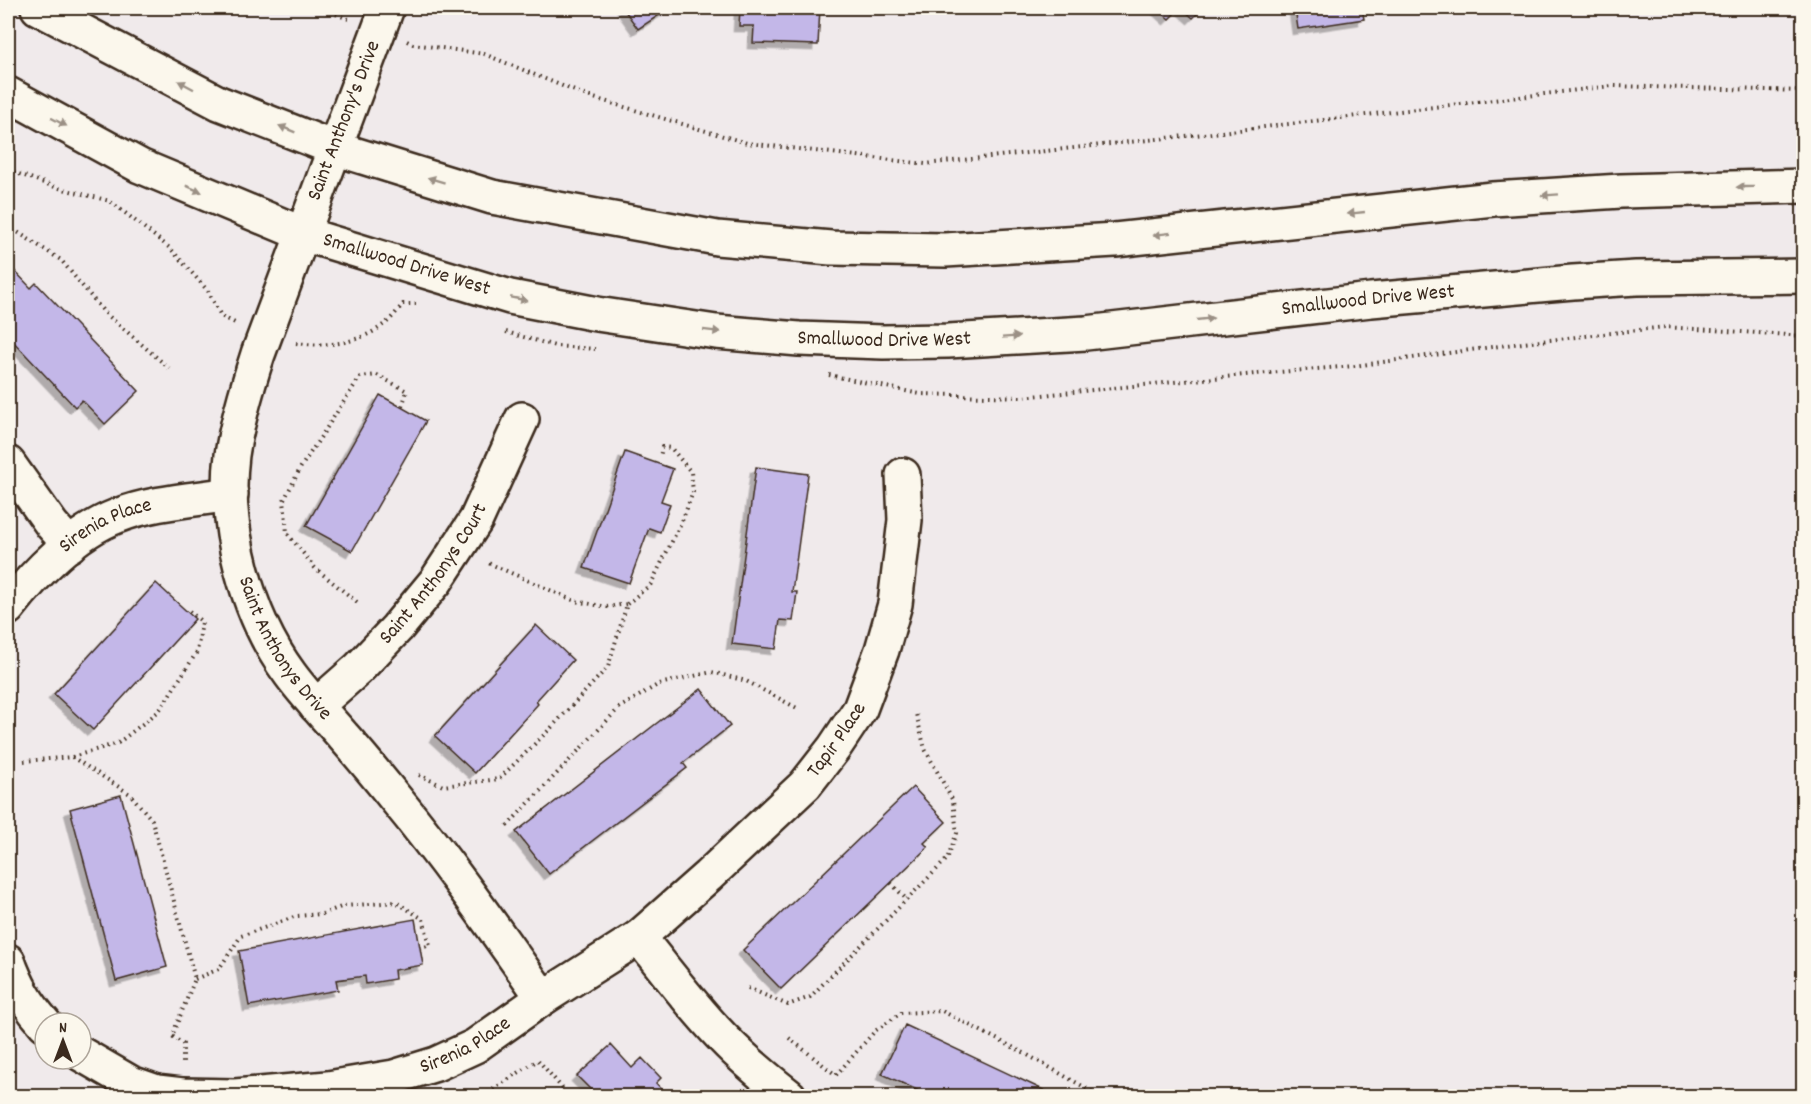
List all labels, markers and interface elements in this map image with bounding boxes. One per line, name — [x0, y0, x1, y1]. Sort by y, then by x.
street label: Saint Anthony's Drive — [301, 36, 389, 206]
one-way arrow — [177, 81, 195, 91]
one-way arrow — [51, 117, 68, 127]
one-way arrow — [277, 124, 295, 134]
one-way arrow — [427, 175, 445, 184]
one-way arrow — [1736, 183, 1755, 192]
one-way arrow — [185, 184, 202, 193]
one-way arrow — [1541, 191, 1560, 200]
one-way arrow — [1346, 208, 1365, 218]
street label: Smallwood Drive West — [319, 226, 494, 305]
one-way arrow — [1153, 230, 1172, 239]
street label: Smallwood Drive West — [1280, 278, 1456, 325]
one-way arrow — [510, 295, 529, 304]
one-way arrow — [1196, 314, 1215, 324]
street label: Smallwood Drive West — [797, 324, 972, 357]
one-way arrow — [702, 326, 721, 335]
one-way arrow — [1002, 333, 1021, 342]
street label: Sirenia Place — [53, 491, 155, 562]
street label: Saint Anthonys Court — [373, 499, 496, 652]
street label: Saint Anthonys Drive — [229, 573, 338, 728]
street label: Tapir Place — [801, 699, 876, 785]
street label: Sirenia Place — [416, 1010, 518, 1083]
north arrow — [33, 1011, 93, 1071]
text: N — [59, 1017, 67, 1040]

